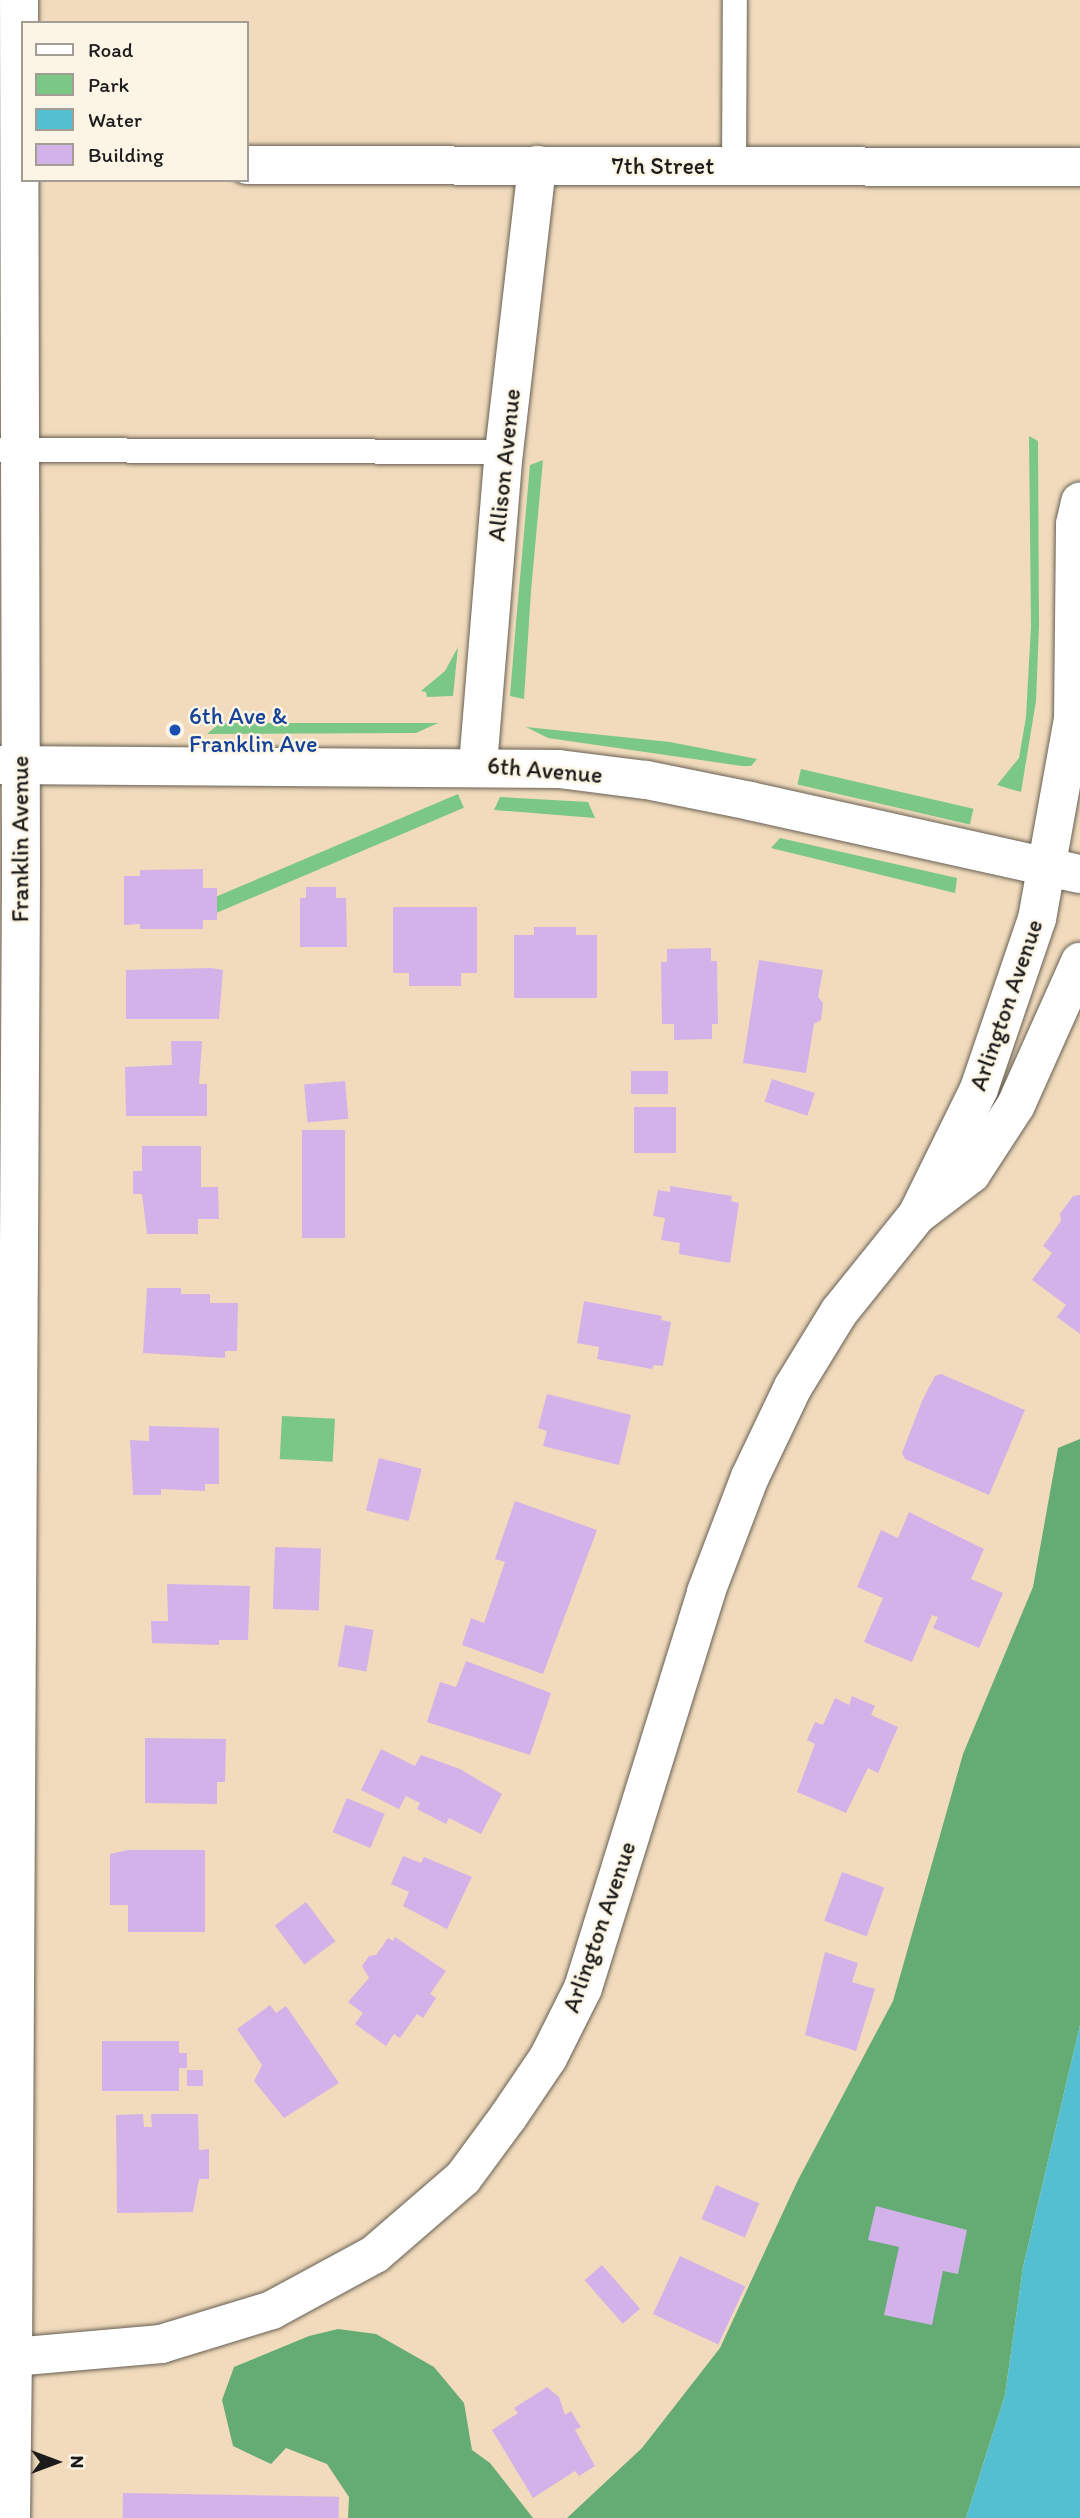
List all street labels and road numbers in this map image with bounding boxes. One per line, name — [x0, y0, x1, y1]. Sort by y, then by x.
street label: 7th Street — [612, 152, 714, 180]
street label: Allison Avenue — [482, 388, 526, 542]
street label: 6th Avenue — [487, 751, 603, 789]
street label: Franklin Avenue — [6, 756, 34, 922]
street label: Arlington Avenue — [963, 916, 1049, 1094]
street label: Arlington Avenue — [556, 1838, 642, 2016]

